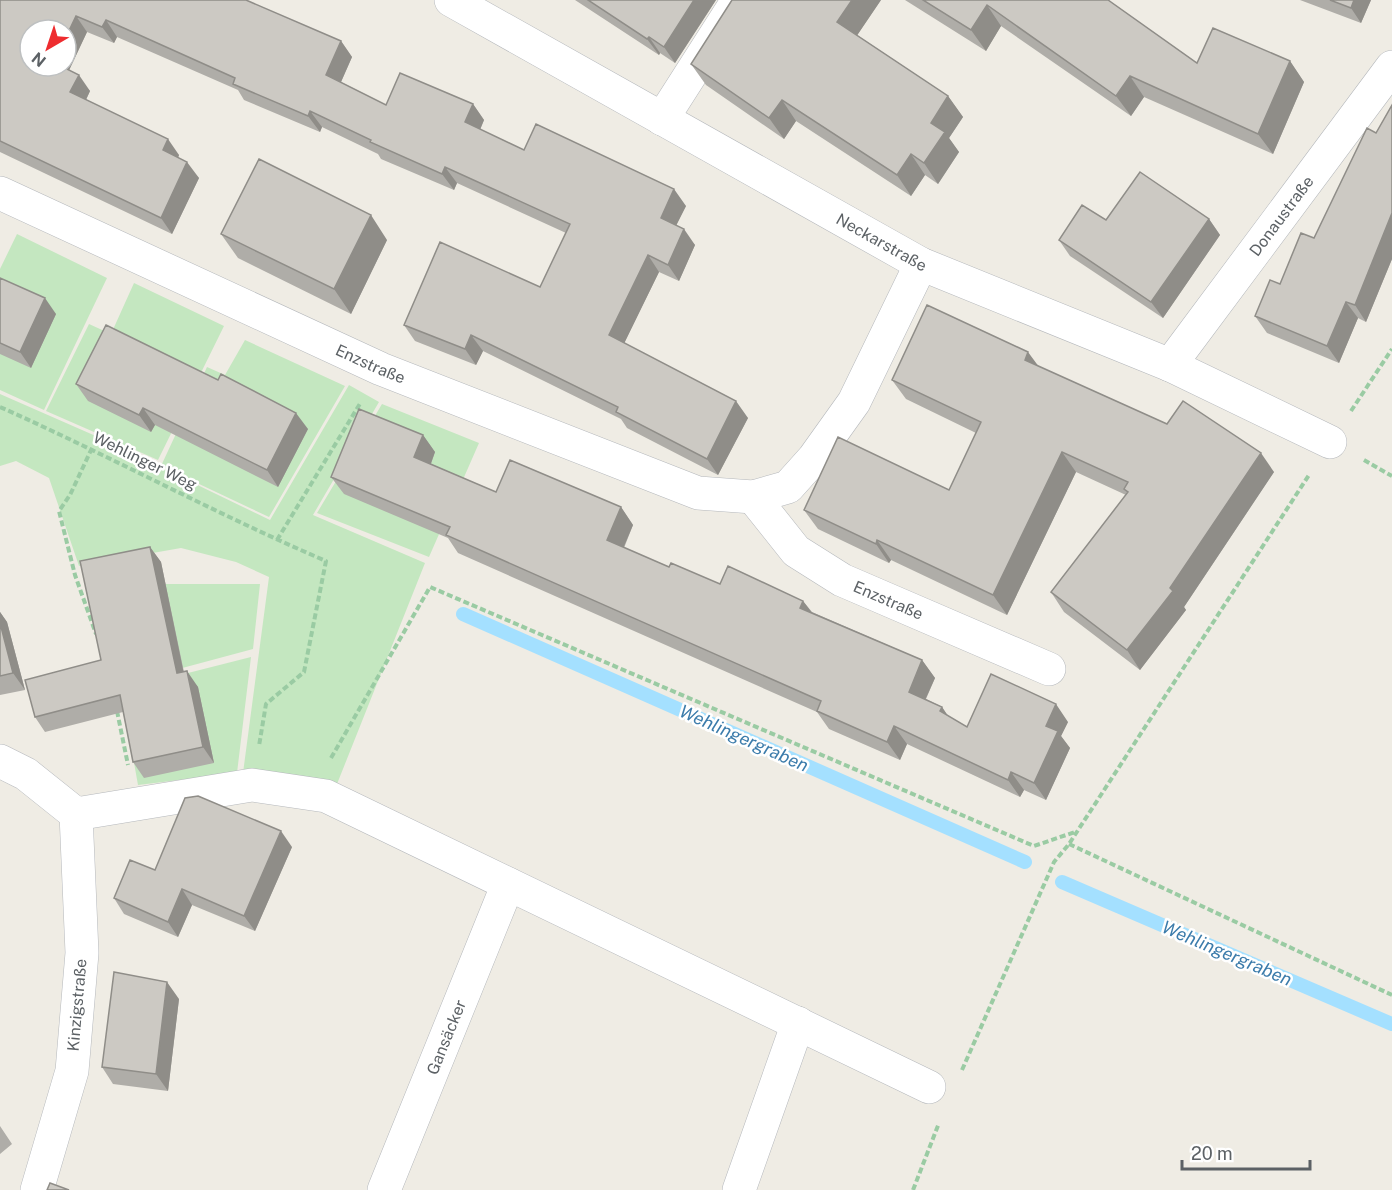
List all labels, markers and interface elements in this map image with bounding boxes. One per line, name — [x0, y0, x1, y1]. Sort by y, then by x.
north arrow — [18, 18, 78, 78]
text: N — [28, 48, 50, 71]
street label: Donaustraße — [1245, 172, 1317, 260]
street label: Neckarstraße — [833, 209, 930, 275]
street label: Enzstraße — [333, 340, 408, 387]
street label: Wehlinger Weg — [90, 428, 200, 494]
street label: Enzstraße — [851, 577, 926, 623]
water label: Wehlingergraben — [676, 700, 812, 776]
water label: Wehlingergraben — [1159, 916, 1295, 990]
street label: Kinzigstraße — [63, 958, 91, 1052]
street label: Gansäcker — [422, 997, 470, 1077]
scale bar — [1182, 1133, 1310, 1171]
text: 20 m — [1191, 1143, 1233, 1164]

